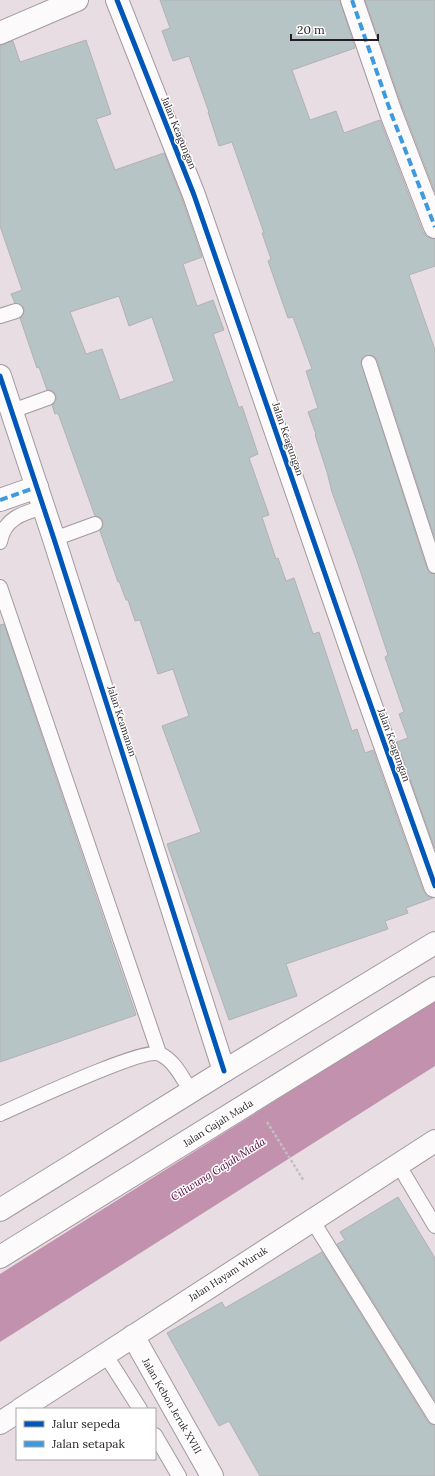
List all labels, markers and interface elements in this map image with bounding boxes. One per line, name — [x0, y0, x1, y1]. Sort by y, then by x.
scale bar — [291, 16, 378, 42]
text: 20 m — [297, 22, 325, 37]
street label: Jalan Keagungan — [158, 94, 199, 171]
street label: Jalan Keagungan — [269, 400, 307, 477]
street label: Jalan Keamanan — [104, 683, 140, 758]
street label: Jalan Keagungan — [374, 706, 413, 783]
street label: Jalan Gajah Mada — [180, 1096, 255, 1150]
water label: Ciliwung Gajah Mada — [168, 1134, 269, 1204]
street label: Jalan Hayam Wuruk — [185, 1243, 270, 1305]
street label: Jalan Kebon Jeruk XVIII — [139, 1355, 205, 1456]
legend — [16, 1408, 156, 1460]
text: Jalur sepeda — [51, 1416, 120, 1431]
text: Jalan setapak — [51, 1436, 126, 1451]

